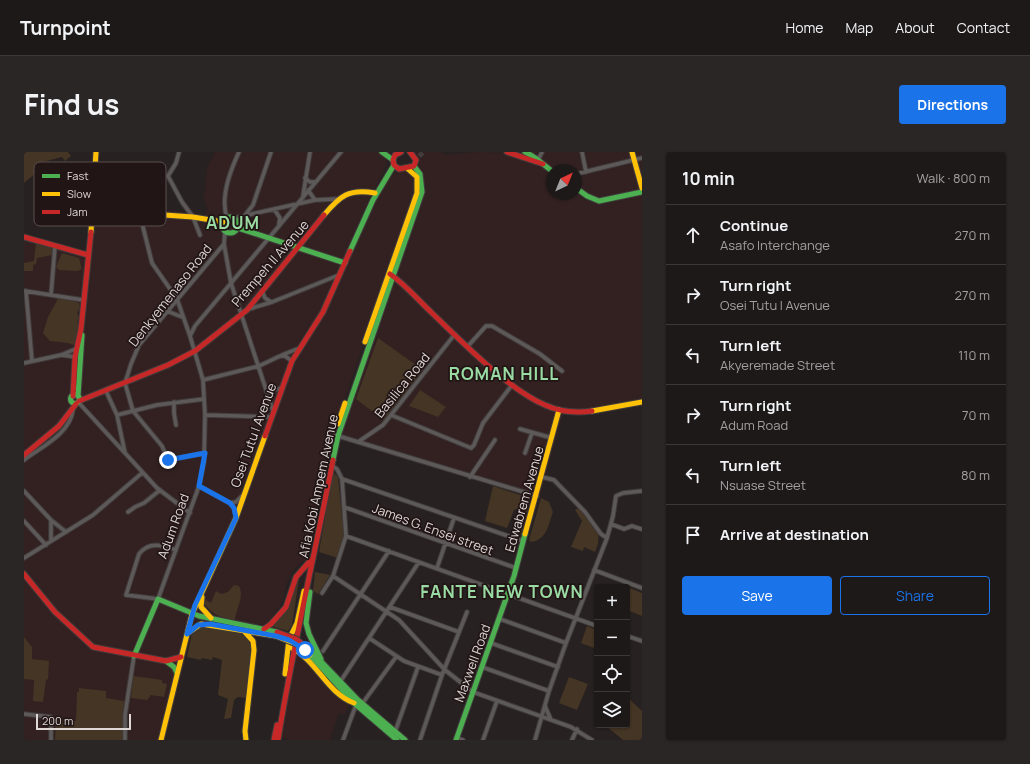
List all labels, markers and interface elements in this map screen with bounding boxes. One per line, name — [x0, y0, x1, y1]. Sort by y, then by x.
text: Turnpoint — [20, 15, 111, 41]
text: Home — [786, 18, 823, 37]
text: Map — [845, 18, 873, 37]
text: About — [895, 18, 935, 37]
text: Contact — [957, 18, 1010, 37]
text: Find us — [24, 85, 119, 123]
button: Directions — [899, 85, 1006, 124]
legend — [34, 162, 166, 226]
north arrow — [546, 164, 582, 200]
text: 10 min — [682, 167, 735, 190]
text: Fast — [67, 168, 89, 183]
text: Walk · 800 m — [917, 169, 990, 187]
text: Slow — [67, 186, 92, 201]
text: Jam — [67, 204, 88, 219]
district label: ADUM — [206, 211, 260, 234]
street label: Prempeh II Avenue — [227, 215, 313, 310]
text: Continue — [720, 215, 788, 236]
icon: ahead — [682, 224, 704, 246]
text: 270 m — [955, 226, 990, 244]
text: Asafo Interchange — [720, 236, 830, 254]
street label: Denkyemenaso Road — [124, 240, 216, 350]
text: Turn right — [720, 275, 791, 296]
icon: right — [682, 284, 704, 306]
text: 270 m — [955, 286, 990, 304]
text: Osei Tutu I Avenue — [720, 296, 830, 314]
text: Turn left — [720, 335, 782, 356]
icon: left — [682, 344, 704, 366]
text: 110 m — [958, 346, 990, 364]
street label: Basilica Road — [370, 349, 434, 421]
text: Akyeremade Street — [720, 356, 835, 374]
district label: ROMAN HILL — [449, 362, 559, 385]
street label: Osei Tutu I Avenue — [226, 380, 280, 490]
text: Turn right — [720, 395, 791, 416]
icon: right — [682, 404, 704, 426]
text: 70 m — [962, 406, 990, 424]
street label: Afia Kobi Ampem Avenue — [294, 412, 342, 560]
text: Adum Road — [720, 416, 788, 434]
street label: Edwabrem Avenue — [500, 443, 548, 554]
route end — [159, 451, 177, 469]
text: Turn left — [720, 455, 782, 476]
icon: left — [682, 464, 704, 486]
text: 80 m — [961, 466, 990, 484]
text: Nsuase Street — [720, 476, 806, 494]
street label: Adum Road — [153, 491, 193, 561]
street label: James G. Ensei street — [370, 499, 496, 559]
icon: arrive — [682, 524, 704, 546]
text: Arrive at destination — [720, 524, 869, 545]
button: Save — [682, 576, 832, 615]
button: Share — [840, 576, 990, 615]
district label: FANTE NEW TOWN — [420, 580, 584, 603]
map controls — [594, 584, 630, 728]
button: + — [594, 584, 630, 620]
button: − — [594, 620, 630, 656]
street label: Maxwell Road — [450, 622, 494, 704]
route start — [296, 641, 314, 659]
button: locate — [594, 656, 630, 692]
button: layers — [594, 692, 630, 728]
scale bar — [36, 712, 131, 731]
text: 200 m — [42, 713, 73, 728]

